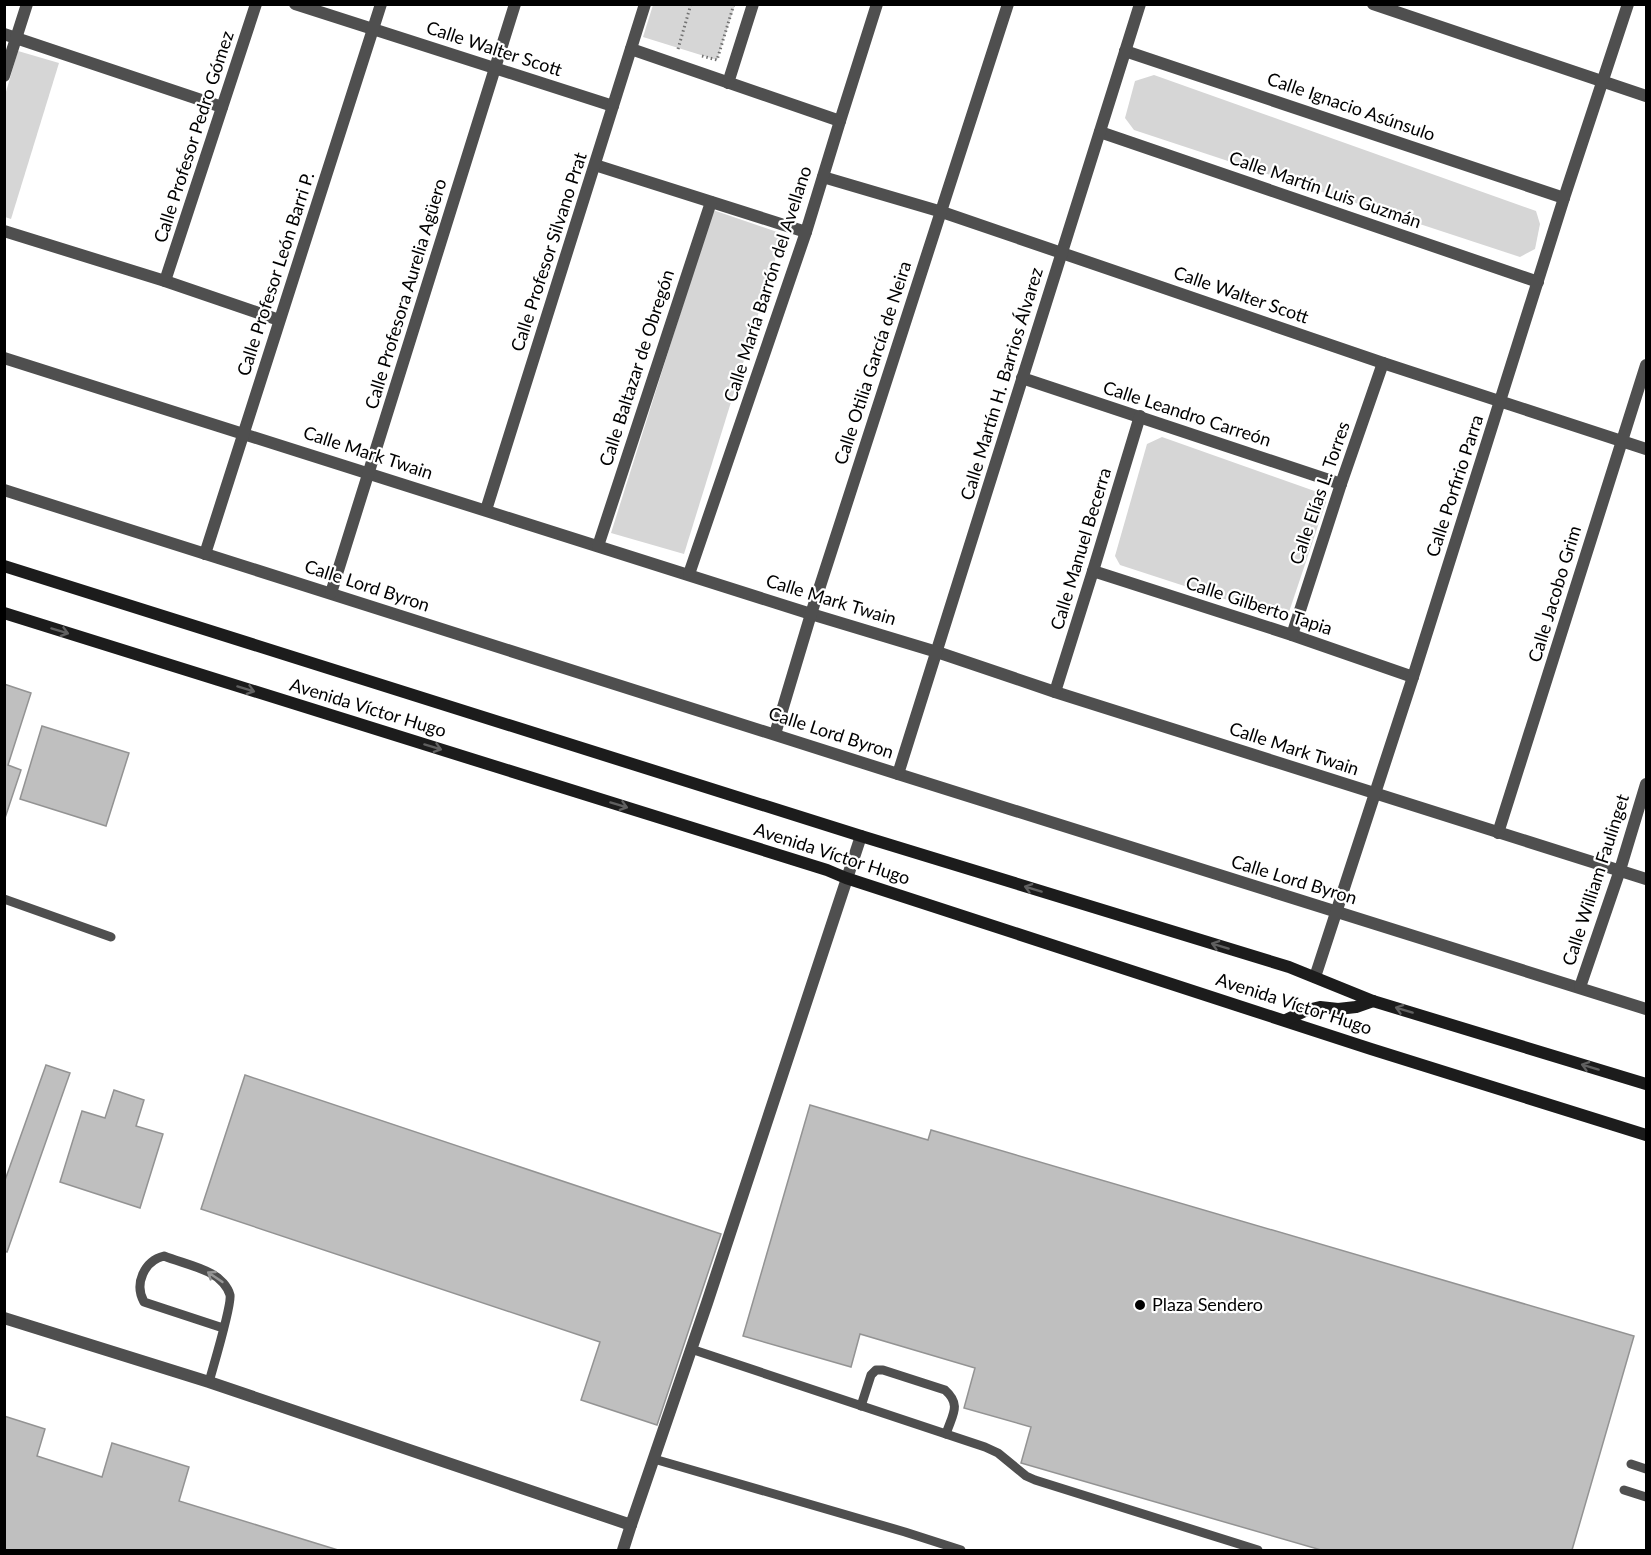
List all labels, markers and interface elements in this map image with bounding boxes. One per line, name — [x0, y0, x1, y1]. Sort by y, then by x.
street label: Calle Walter Scott — [424, 16, 566, 81]
street label: Calle Profesor Pedro Gómez — [148, 28, 238, 245]
street label: Calle Ignacio Asúnsulo — [1264, 67, 1438, 145]
street label: Calle Martín Luis Guzmán — [1226, 146, 1424, 232]
street label: Calle Profesor Silvano Prat — [505, 149, 591, 354]
street label: Calle María Barrón del Avellano — [718, 163, 816, 405]
street label: Calle Profesor León Barri P. — [232, 169, 318, 379]
street label: Calle Profesora Aurelia Agüero — [359, 176, 451, 412]
street label: Calle Otilia García de Neira — [829, 258, 915, 467]
street label: Calle Walter Scott — [1171, 261, 1312, 328]
street label: Calle Martín H. Barrios Álvarez — [955, 265, 1047, 503]
street label: Calle Baltazar de Obregón — [594, 267, 678, 469]
street label: Calle Leandro Carreón — [1101, 376, 1274, 451]
street label: Calle Porfirio Parra — [1421, 412, 1487, 559]
street label: Calle Elías L. Torres — [1284, 418, 1354, 567]
street label: Calle Mark Twain — [301, 421, 436, 483]
street label: Calle Manuel Becerra — [1045, 465, 1115, 632]
street label: Calle Jacobo Grim — [1523, 523, 1585, 665]
street label: Calle Lord Byron — [302, 554, 433, 616]
street label: Calle Mark Twain — [763, 569, 899, 629]
street label: Calle Gilberto Tapia — [1183, 571, 1335, 639]
one-way arrow — [50, 626, 69, 637]
street label: Avenida Víctor Hugo — [287, 673, 449, 741]
one-way arrow — [236, 684, 255, 695]
street label: Calle Lord Byron — [766, 701, 897, 763]
street label: Calle Mark Twain — [1227, 717, 1362, 779]
one-way arrow — [423, 742, 442, 753]
street label: Calle William Faulinget — [1557, 791, 1633, 968]
one-way arrow — [609, 800, 628, 811]
street label: Avenida Víctor Hugo — [752, 817, 913, 889]
street label: Calle Lord Byron — [1229, 849, 1360, 909]
one-way arrow — [1024, 883, 1043, 894]
one-way arrow — [1211, 940, 1230, 951]
street label: Avenida Víctor Hugo — [1214, 967, 1375, 1039]
one-way arrow — [1395, 1004, 1414, 1015]
one-way arrow — [1581, 1061, 1600, 1072]
one-way arrow — [207, 1271, 223, 1283]
place label: Plaza Sendero — [1152, 1293, 1263, 1315]
marker: Plaza Sendero — [1133, 1298, 1147, 1312]

